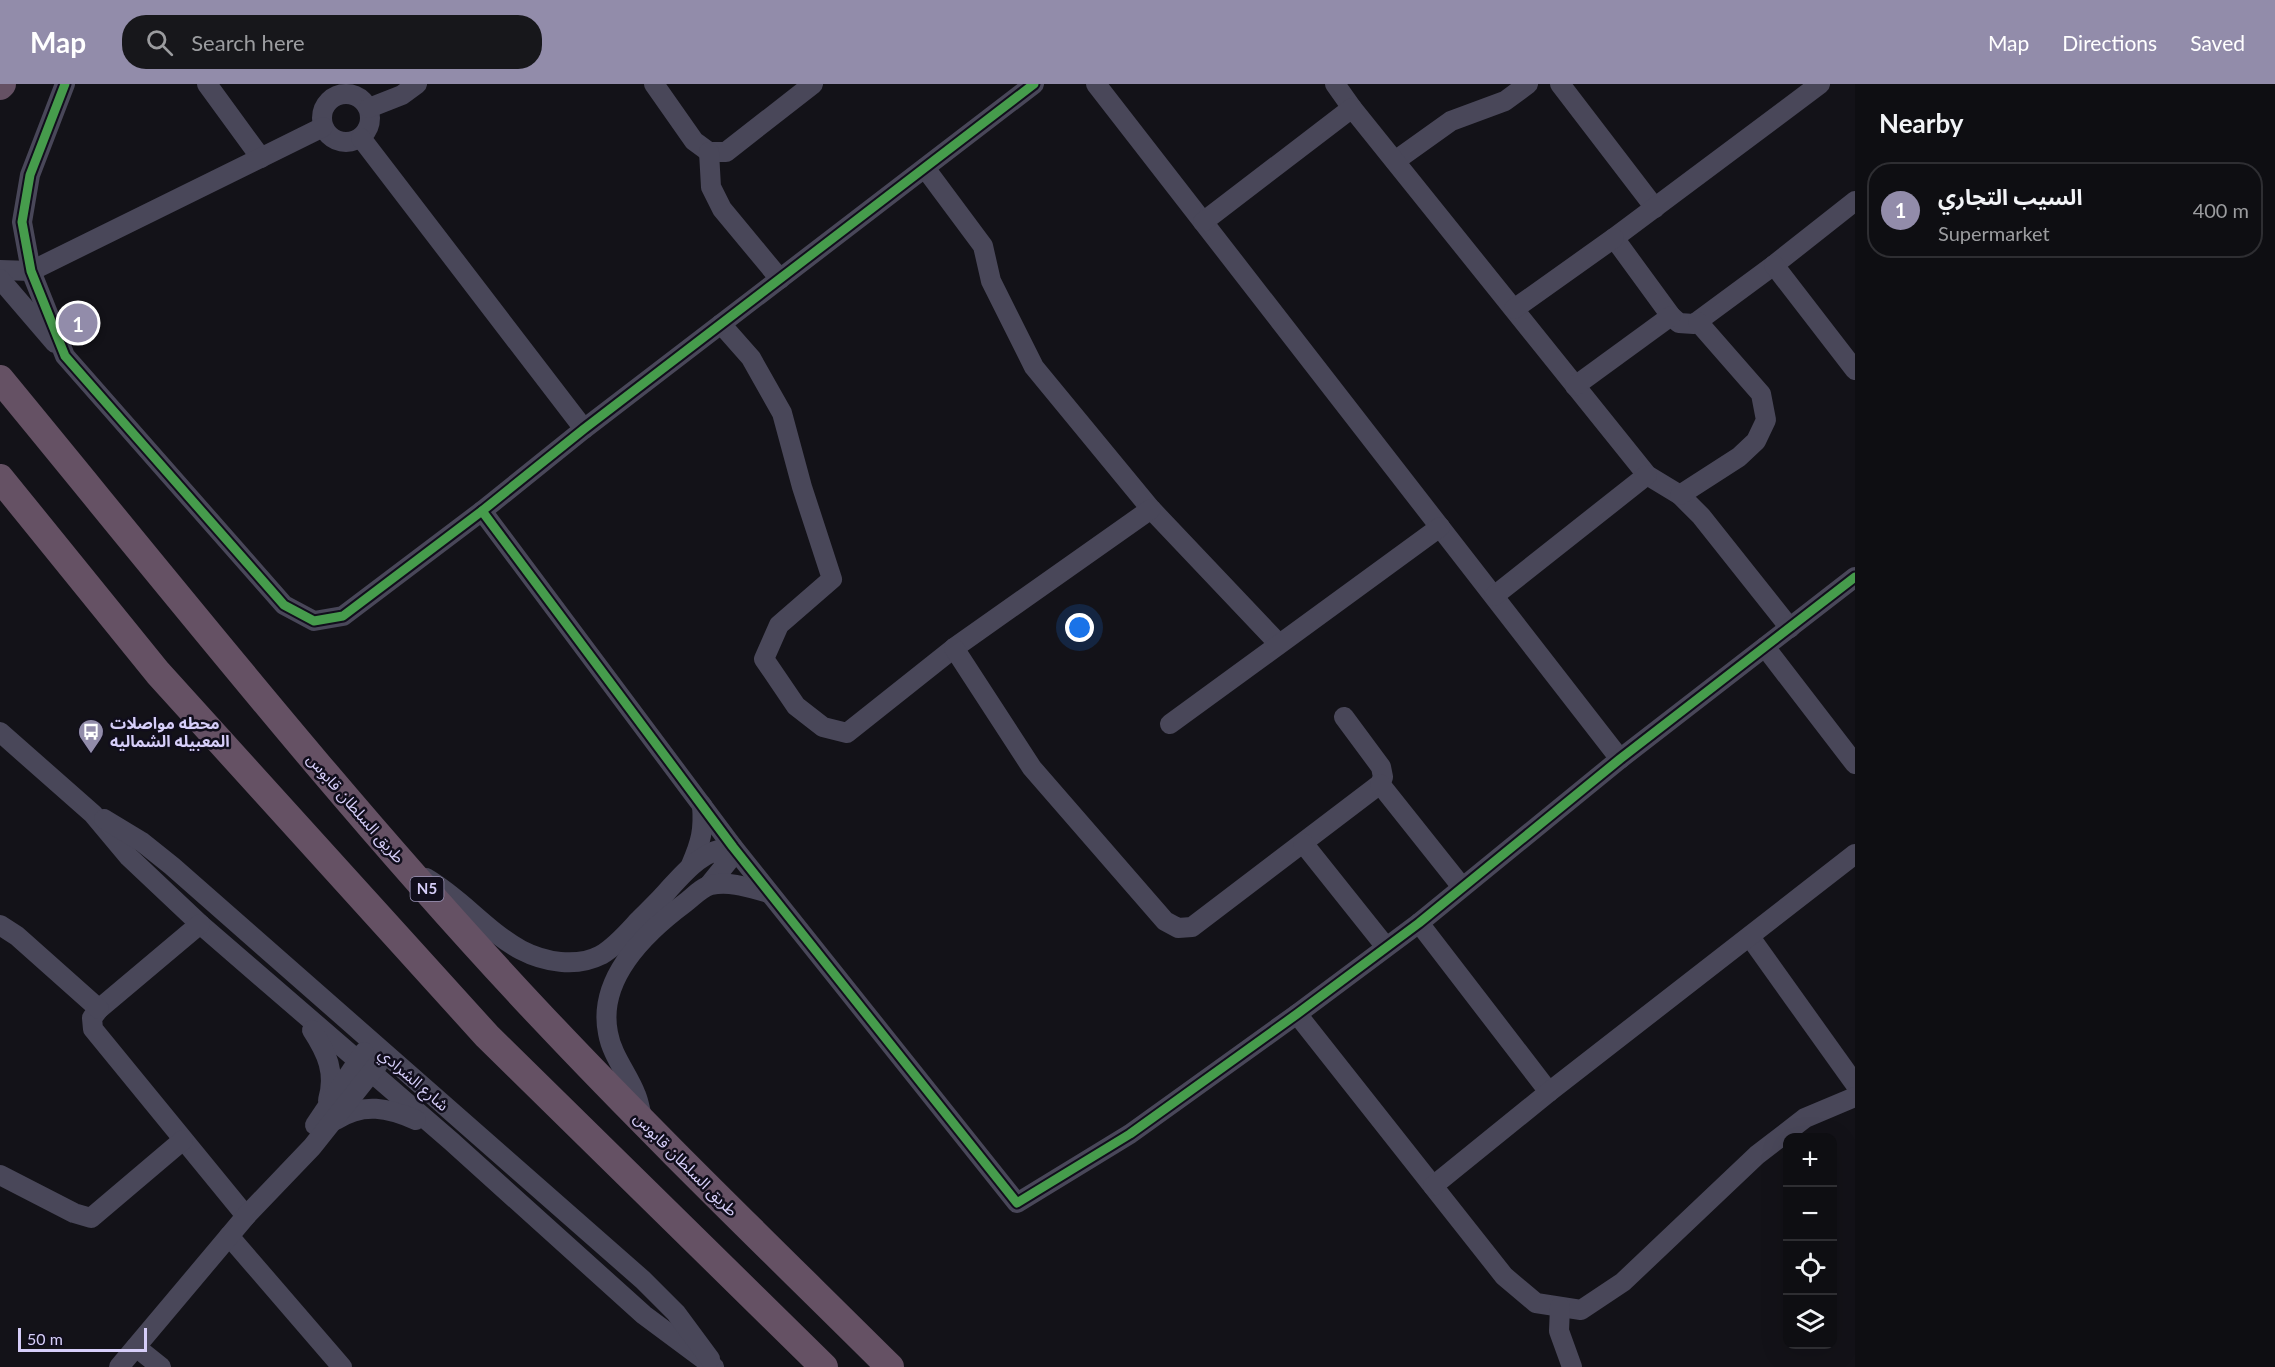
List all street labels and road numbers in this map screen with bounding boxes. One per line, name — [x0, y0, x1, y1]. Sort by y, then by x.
street label: طريق السلطان قابوس — [302, 749, 409, 868]
road number: N5 — [410, 877, 444, 901]
street label: شارع الشرادي — [373, 1043, 453, 1117]
street label: طريق السلطان قابوس — [629, 1108, 742, 1221]

